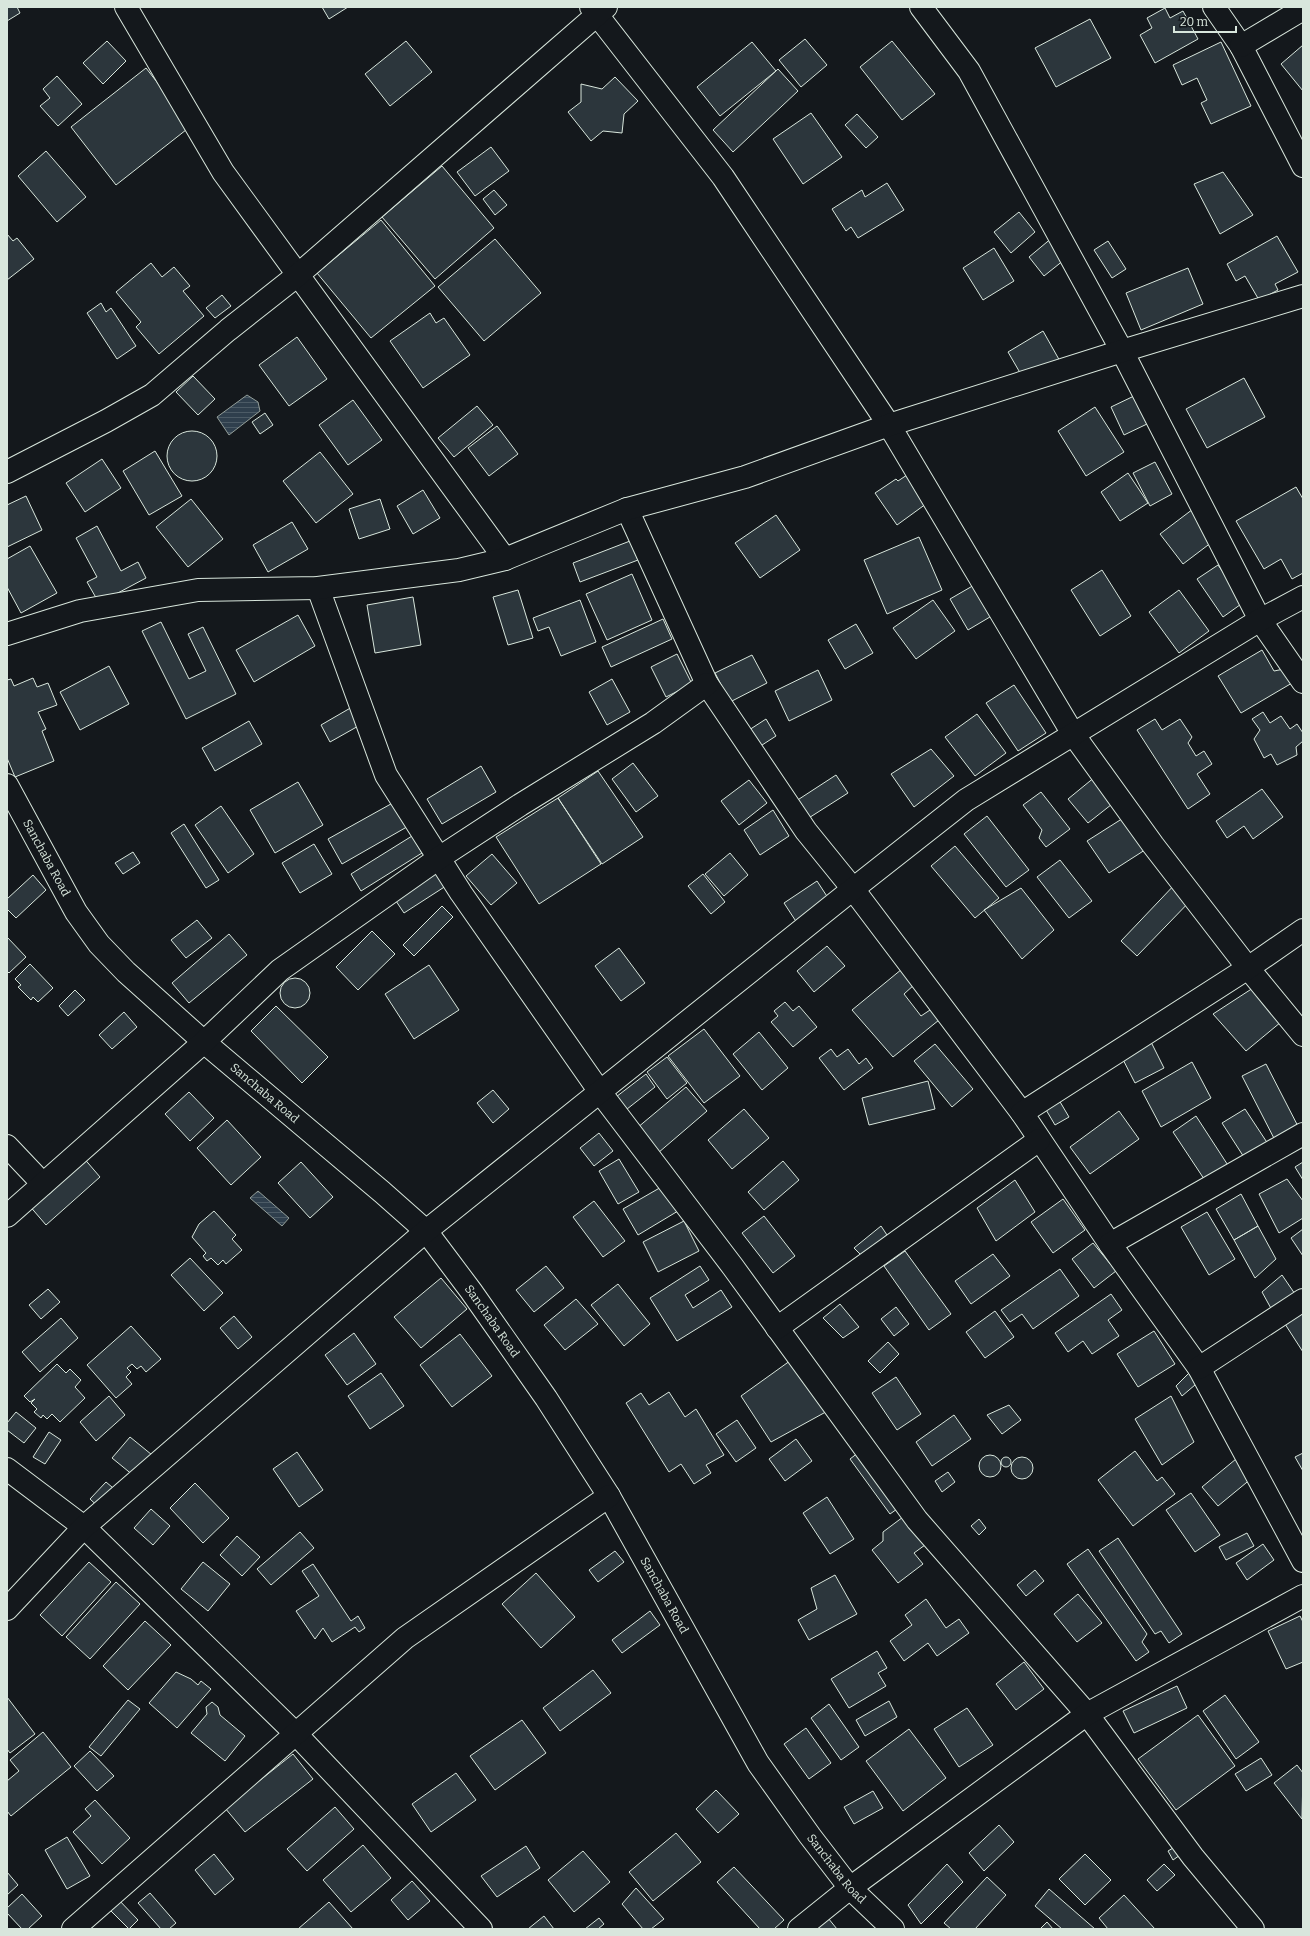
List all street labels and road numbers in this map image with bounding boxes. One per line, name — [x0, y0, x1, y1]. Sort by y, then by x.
street label: Sanchaba Road — [20, 817, 73, 899]
street label: Sanchaba Road — [228, 1060, 302, 1126]
street label: Sanchaba Road — [462, 1282, 522, 1360]
street label: Sanchaba Road — [637, 1555, 691, 1636]
street label: Sanchaba Road — [804, 1831, 869, 1906]

